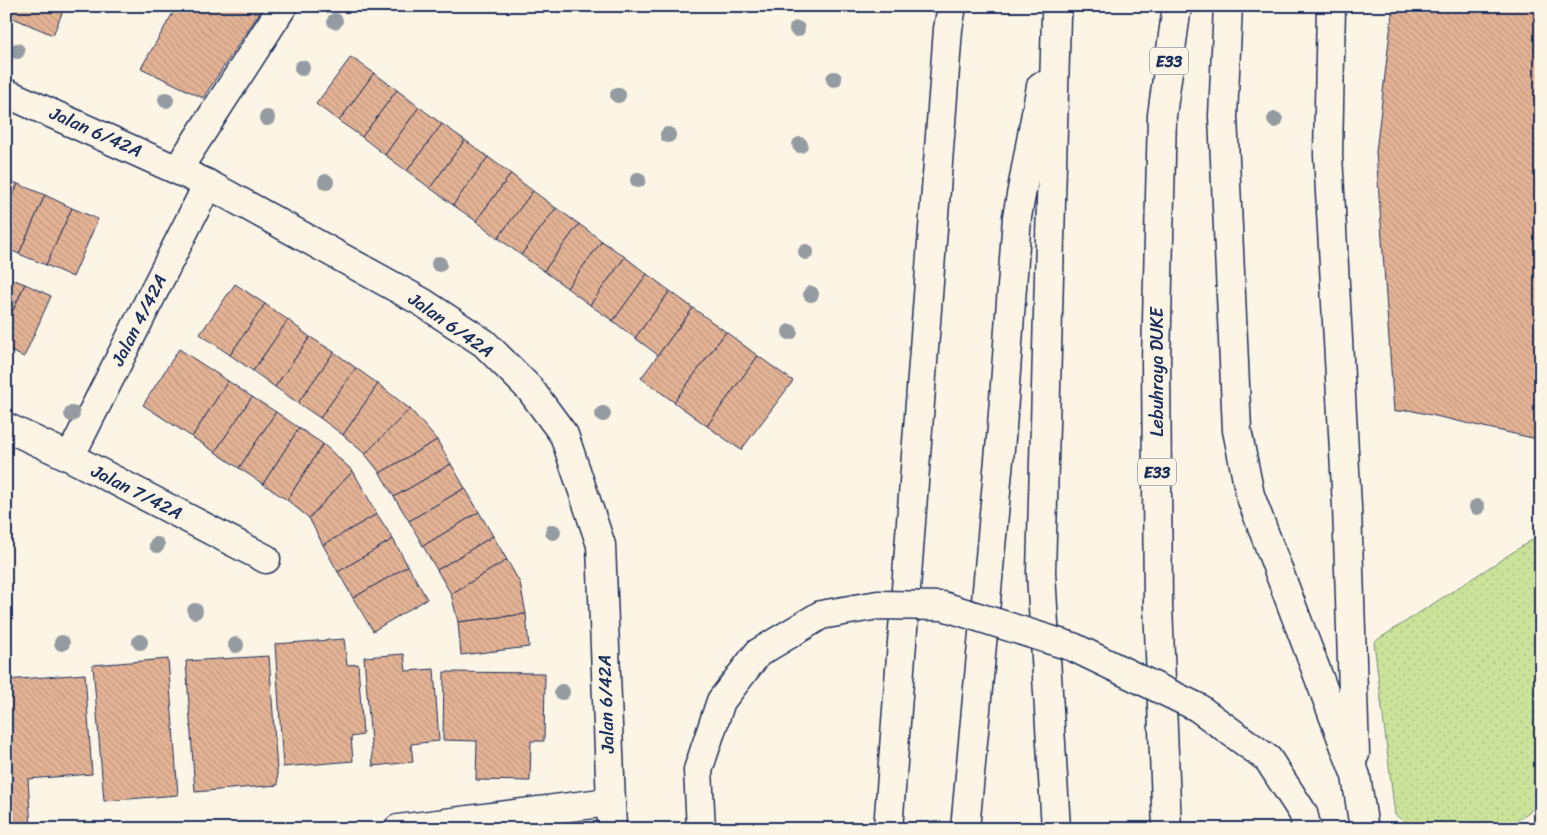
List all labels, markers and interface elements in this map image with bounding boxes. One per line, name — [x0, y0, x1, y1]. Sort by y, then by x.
road number: E33 — [1150, 48, 1188, 74]
street label: Jalan 6/42A — [44, 97, 148, 167]
street label: Jalan 4/42A — [102, 268, 176, 373]
street label: Jalan 6/42A — [401, 283, 501, 366]
street label: Lebuhraya DUKE — [1141, 306, 1173, 437]
street label: Jalan 7/42A — [85, 455, 188, 529]
road number: E33 — [1138, 458, 1176, 486]
street label: Jalan 6/42A — [588, 654, 624, 755]

